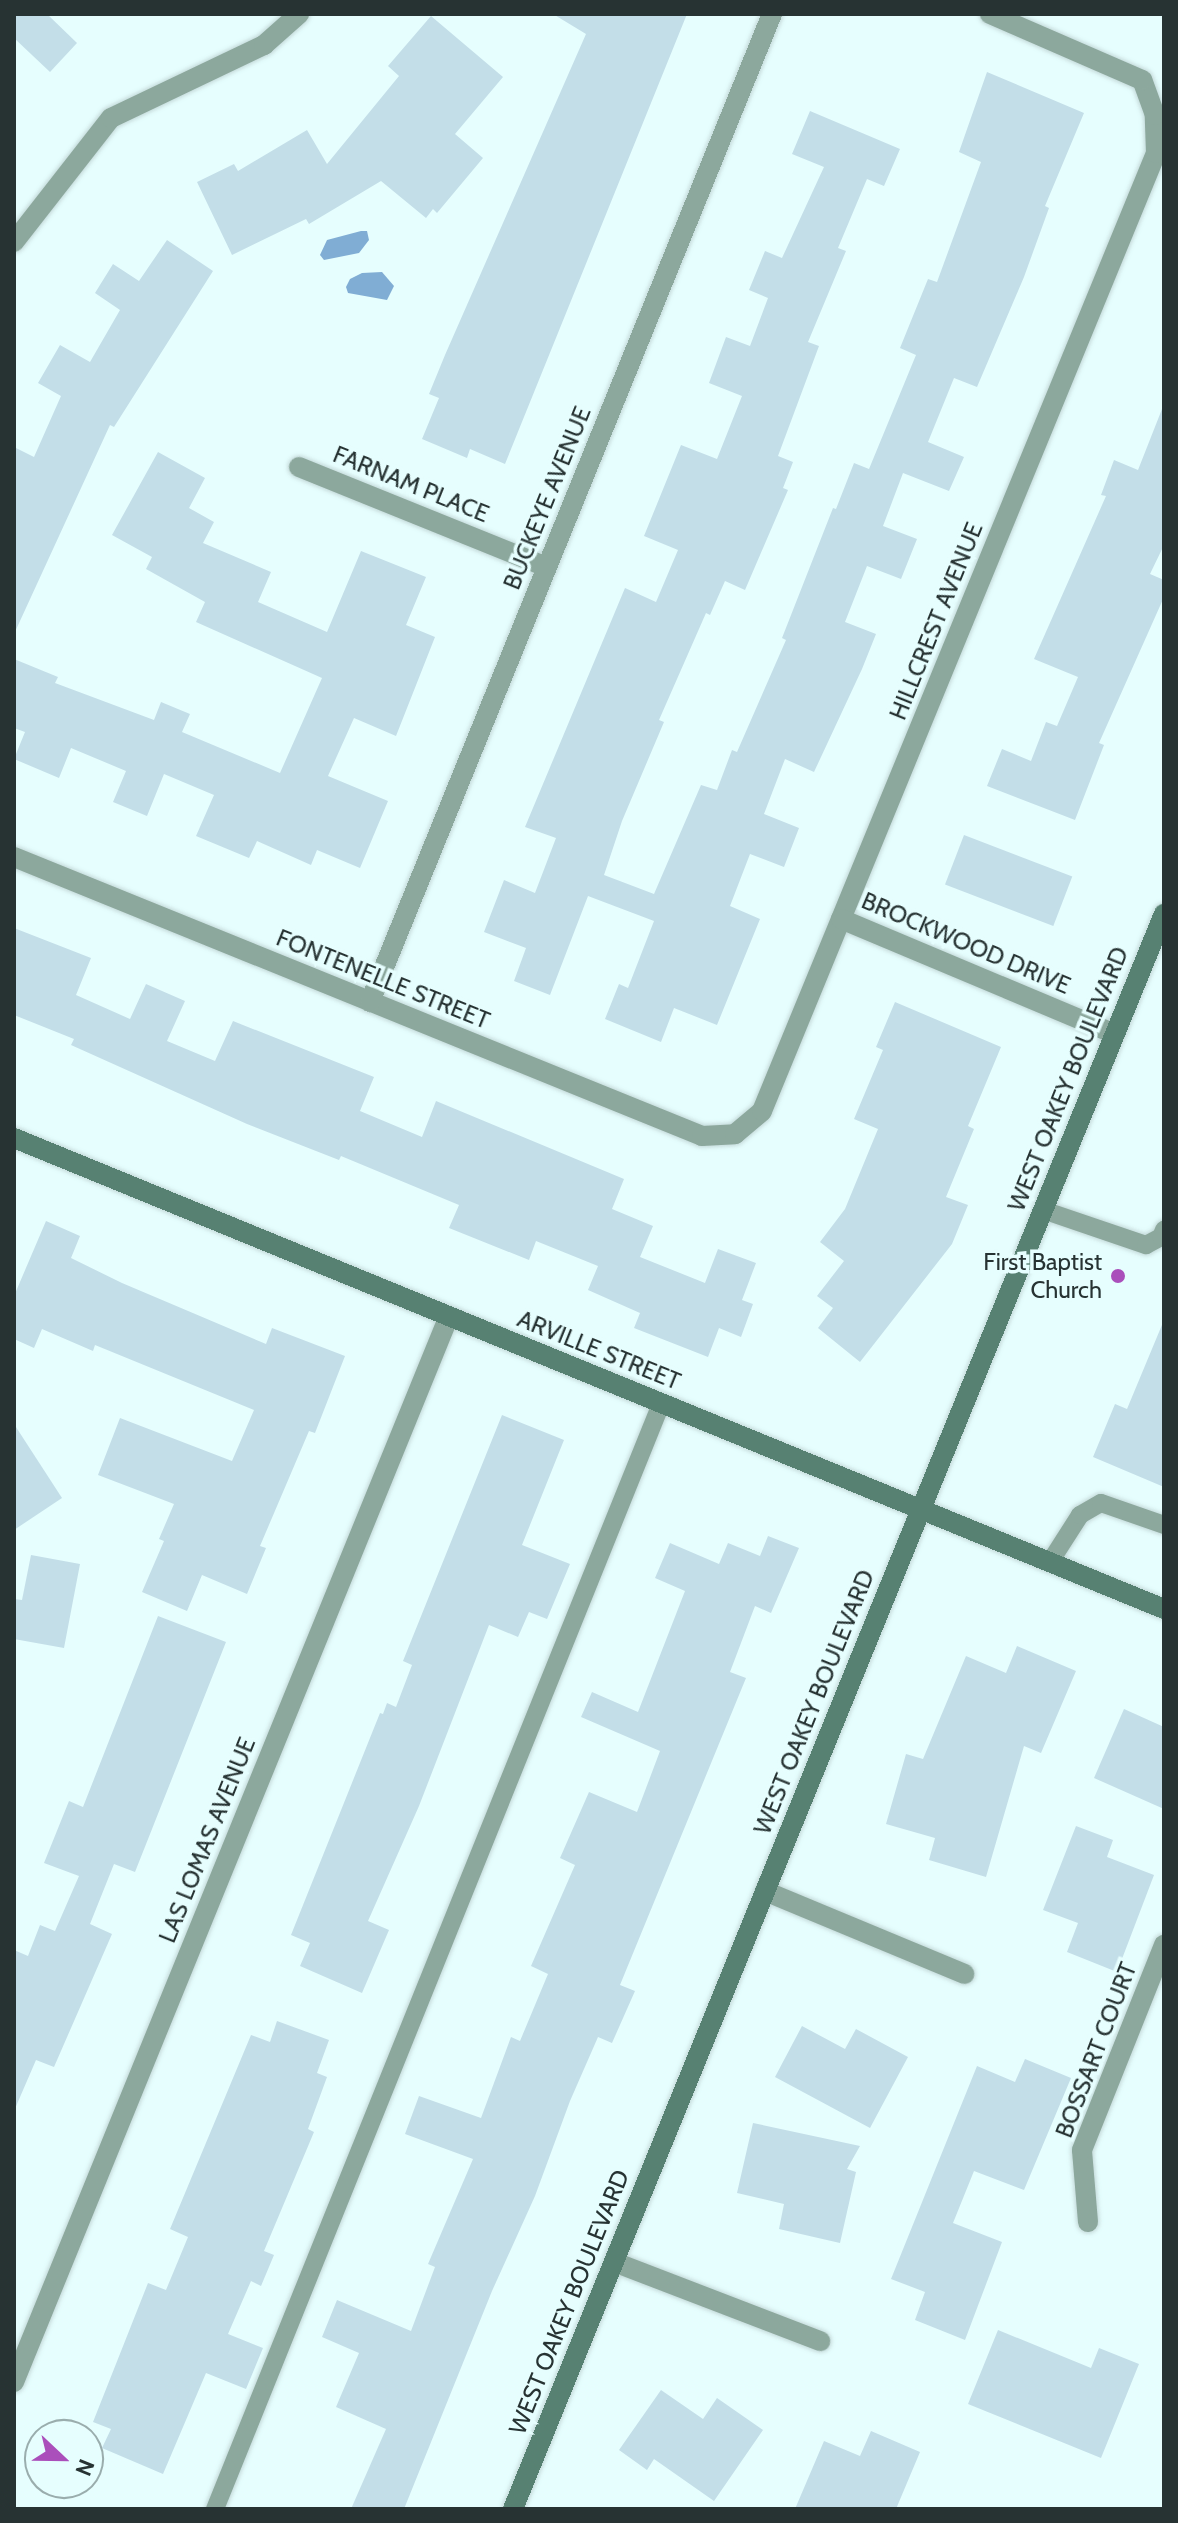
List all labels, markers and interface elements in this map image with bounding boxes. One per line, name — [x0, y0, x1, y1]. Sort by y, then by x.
street label: BUCKEYE AVENUE — [497, 402, 597, 594]
street label: FARNAM PLACE — [329, 440, 493, 528]
street label: HILLCREST AVENUE — [883, 518, 989, 724]
street label: BROCKWOOD DRIVE — [857, 886, 1075, 1000]
street label: FONTENELLE STREET — [272, 923, 494, 1035]
street label: WEST OAKEY BOULEVARD — [1002, 943, 1134, 1215]
place label: First Baptist Church — [983, 1248, 1102, 1304]
marker: First Baptist Church — [1109, 1267, 1127, 1285]
street label: ARVILLE STREET — [513, 1304, 685, 1396]
street label: WEST OAKEY BOULEVARD — [748, 1566, 880, 1838]
street label: LAS LOMAS AVENUE — [153, 1733, 261, 1947]
street label: BOSSART COURT — [1049, 1958, 1143, 2142]
street label: WEST OAKEY BOULEVARD — [503, 2166, 635, 2438]
north arrow — [24, 2419, 104, 2499]
text: N — [69, 2455, 100, 2480]

